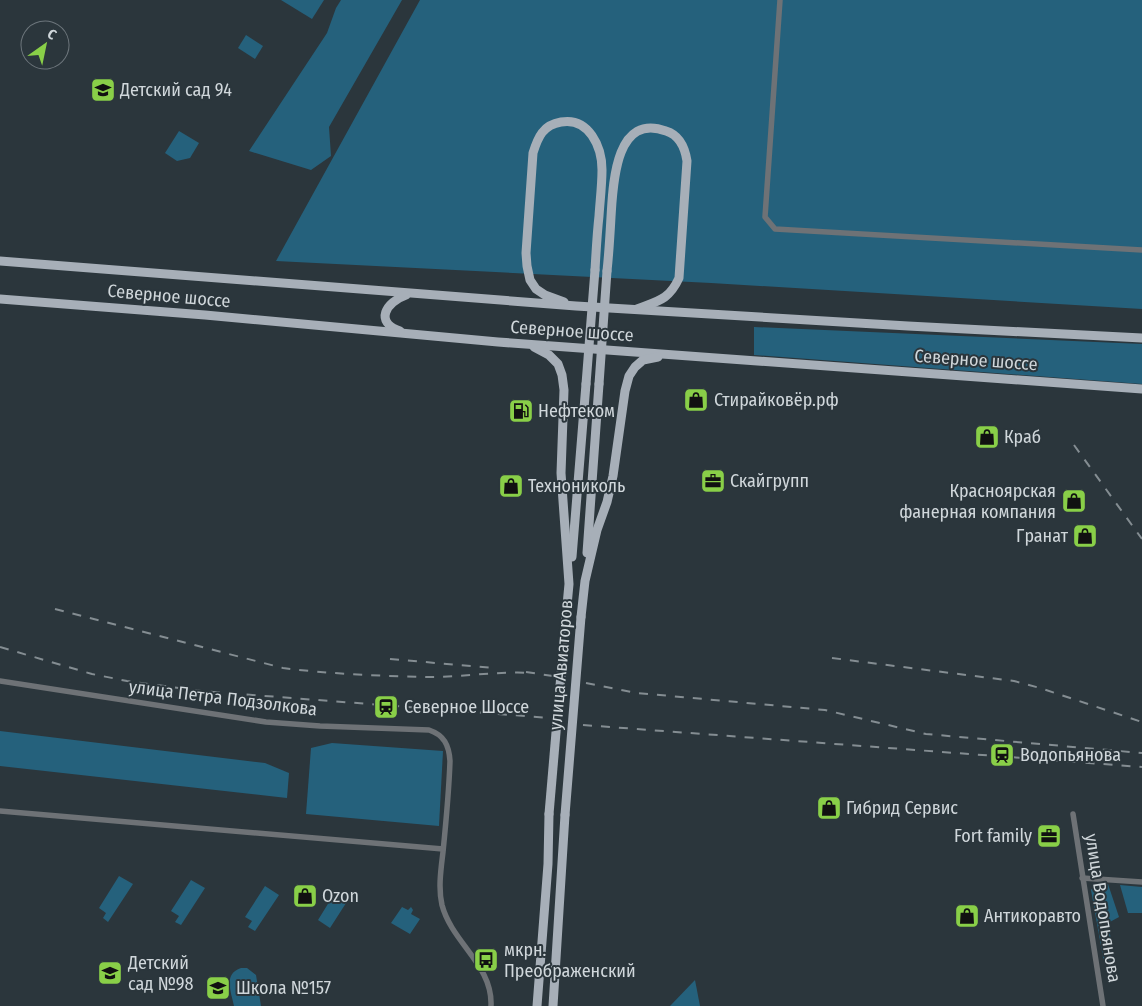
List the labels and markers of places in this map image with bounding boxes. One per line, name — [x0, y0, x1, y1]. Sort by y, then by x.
school or university icon: Детский сад 94 — [90, 77, 116, 103]
place label: Детский сад 94 — [119, 79, 232, 101]
shop icon: Стирайковёр.рф — [683, 387, 709, 413]
place label: Стирайковёр.рф — [714, 389, 839, 411]
fuel station icon: Нефтеком — [508, 398, 534, 424]
place label: Нефтеком — [538, 400, 615, 422]
shop icon: Краб — [974, 424, 1000, 450]
place label: Краб — [1004, 426, 1041, 448]
office icon: Скайгрупп — [700, 468, 726, 494]
place label: Скайгрупп — [730, 470, 809, 492]
shop icon: Технониколь — [498, 473, 524, 499]
place label: Технониколь — [528, 475, 625, 497]
place label: Красноярская фанерная компания — [899, 480, 1056, 523]
shop icon: Красноярская фанерная компания — [1061, 488, 1087, 514]
shop icon: Гранат — [1072, 523, 1098, 549]
place label: Гранат — [1016, 525, 1069, 547]
station icon: Северное Шоссе — [373, 694, 399, 720]
place label: Северное Шоссе — [404, 696, 529, 718]
station icon: Водопьянова — [989, 742, 1015, 768]
place label: Водопьянова — [1020, 744, 1121, 766]
shop icon: Гибрид Сервис — [816, 795, 842, 821]
place label: Гибрид Сервис — [846, 797, 958, 819]
office icon: Fort family — [1036, 823, 1062, 849]
place label: Fort family — [954, 825, 1032, 847]
shop icon: Ozon — [292, 883, 318, 909]
place label: Ozon — [322, 885, 359, 907]
shop icon: Антикоравто — [954, 903, 980, 929]
place label: Антикоравто — [984, 905, 1081, 927]
place label: мкрн. Преображенский — [504, 939, 636, 982]
bus stop icon: мкрн. Преображенский — [473, 947, 499, 973]
place label: Детский сад №98 — [127, 952, 194, 995]
school or university icon: Детский сад №98 — [97, 960, 123, 986]
school or university icon: Школа №157 — [205, 975, 231, 1001]
place label: Школа №157 — [236, 977, 331, 999]

